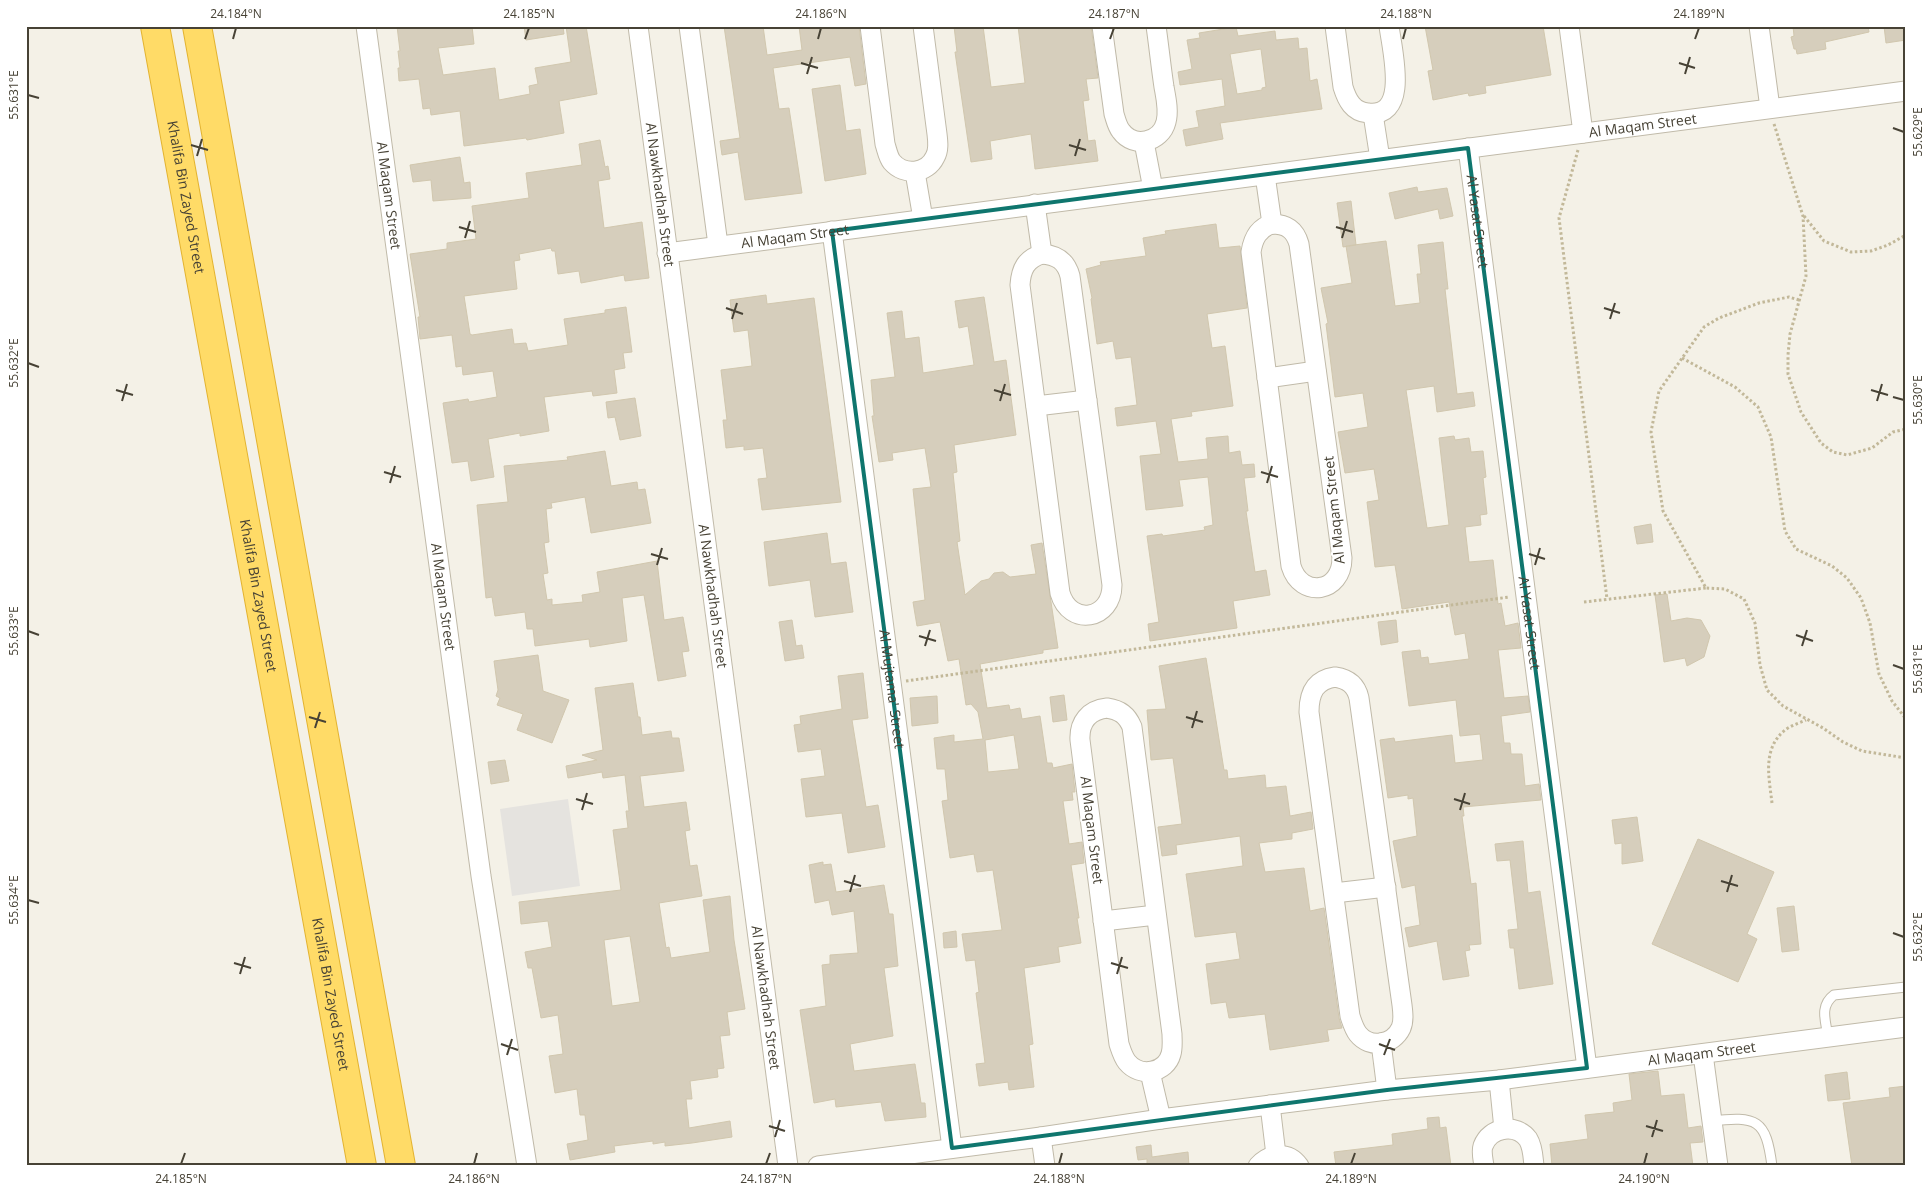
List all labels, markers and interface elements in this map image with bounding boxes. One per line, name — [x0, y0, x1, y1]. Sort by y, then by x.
text: 24.184°N — [210, 5, 262, 22]
text: 24.185°N — [503, 5, 555, 22]
text: 24.186°N — [795, 5, 847, 22]
text: 24.187°N — [1088, 5, 1140, 22]
text: 24.188°N — [1380, 5, 1432, 22]
text: 24.189°N — [1673, 5, 1725, 22]
text: 55.631°E — [5, 70, 22, 120]
text: 55.629°E — [1909, 107, 1926, 157]
street label: Al Maqam Street — [1588, 108, 1698, 141]
street label: Khalifa Bin Zayed Street — [163, 119, 210, 275]
street label: Al Nawkhadhah Street — [642, 121, 680, 268]
street label: Al Maqam Street — [373, 140, 406, 250]
street label: Al Yasat Street — [1463, 174, 1493, 269]
street label: Al Maqam Street — [740, 219, 850, 252]
text: 55.632°E — [5, 338, 22, 388]
text: 55.630°E — [1909, 375, 1926, 425]
street label: Al Maqam Street — [1318, 455, 1349, 565]
street label: Khalifa Bin Zayed Street — [236, 518, 282, 674]
street label: Al Nawkhadhah Street — [695, 523, 732, 669]
street label: Al Maqam Street — [427, 542, 460, 652]
street label: Al Yasat Street — [1514, 575, 1545, 671]
text: 55.633°E — [5, 606, 22, 656]
street label: Al Mujtama' Street — [875, 628, 910, 750]
text: 55.631°E — [1909, 644, 1926, 694]
street label: Al Maqam Street — [1076, 775, 1109, 885]
text: 55.634°E — [5, 875, 22, 925]
text: 55.632°E — [1909, 912, 1926, 962]
street label: Khalifa Bin Zayed Street — [308, 916, 354, 1072]
street label: Al Nawkhadhah Street — [747, 924, 785, 1071]
street label: Al Maqam Street — [1647, 1037, 1757, 1070]
text: 24.185°N — [155, 1170, 207, 1187]
text: 24.186°N — [448, 1170, 500, 1187]
text: 24.187°N — [740, 1170, 792, 1187]
text: 24.188°N — [1033, 1170, 1085, 1187]
text: 24.189°N — [1325, 1170, 1377, 1187]
text: 24.190°N — [1618, 1170, 1670, 1187]

